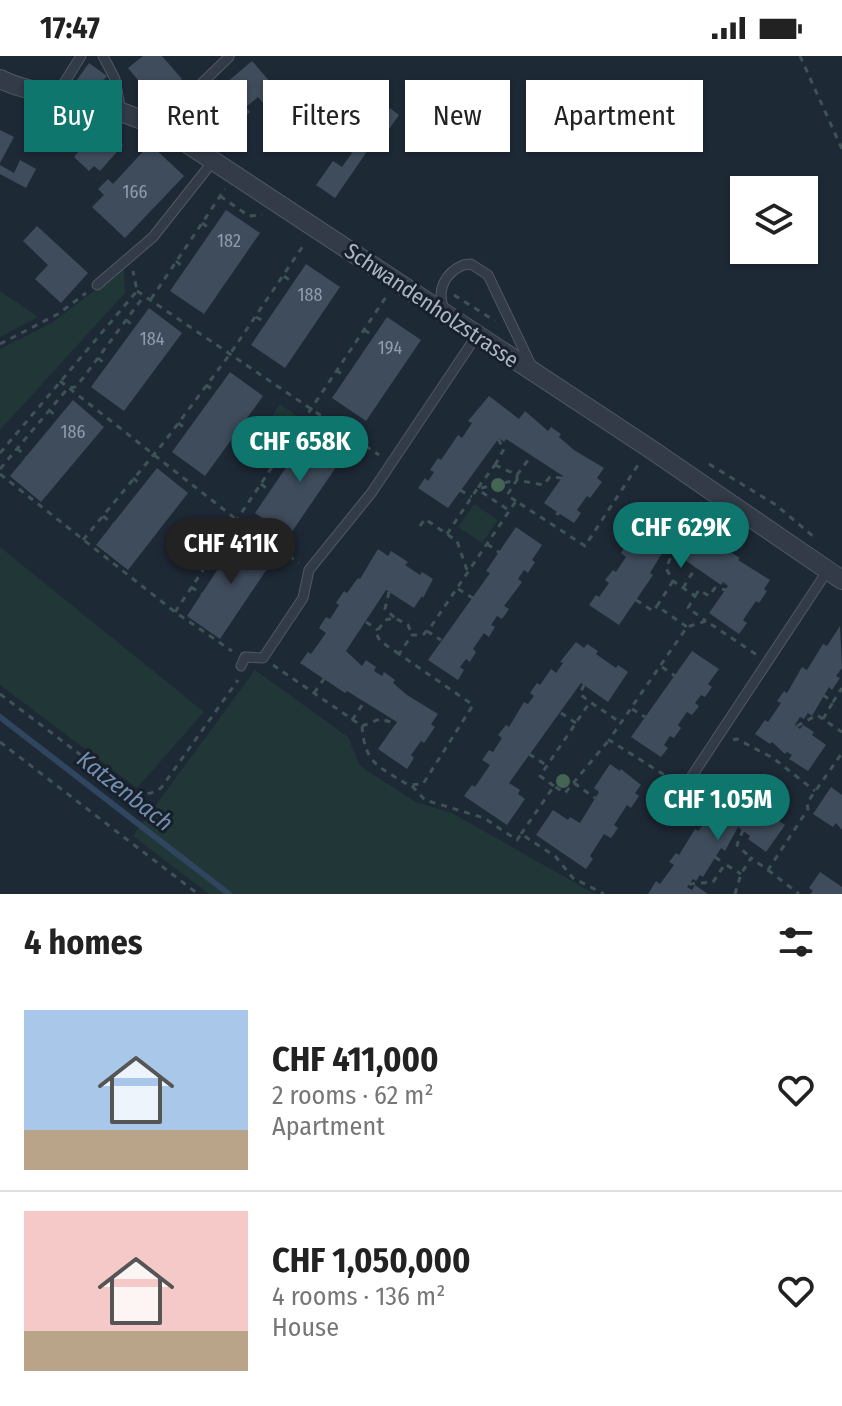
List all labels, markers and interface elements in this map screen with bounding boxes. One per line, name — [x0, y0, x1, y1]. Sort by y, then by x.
text: 17:47 — [40, 10, 100, 46]
chip: Buy — [24, 80, 122, 152]
chip: Rent — [138, 80, 247, 152]
chip: Filters — [263, 80, 389, 152]
chip: New — [405, 80, 510, 152]
chip: Apartment — [526, 80, 703, 152]
map controls — [730, 176, 818, 264]
button: layers — [730, 176, 818, 264]
house number: 166 — [123, 181, 148, 203]
house number: 182 — [217, 230, 241, 252]
street label: Schwandenholzstrasse — [340, 237, 524, 374]
house number: 188 — [297, 284, 323, 306]
house number: 184 — [140, 328, 165, 350]
house number: 194 — [378, 337, 402, 359]
pin: CHF 658K — [217, 416, 383, 484]
house number: 186 — [61, 421, 86, 443]
text: CHF 658K — [249, 426, 351, 457]
pin: CHF 629K — [598, 502, 764, 570]
text: CHF 629K — [631, 512, 731, 543]
pin: CHF 411K — [148, 518, 314, 586]
text: CHF 411K — [184, 528, 278, 559]
water label: Katzenbach — [72, 745, 178, 837]
pin: CHF 1.05M — [626, 774, 810, 842]
text: CHF 1.05M — [664, 784, 772, 815]
icon: filters — [774, 920, 818, 964]
text: 4 homes — [24, 922, 143, 963]
text: CHF 411,000 — [272, 1039, 439, 1080]
icon: home — [88, 1042, 184, 1138]
icon: heart — [774, 1068, 818, 1112]
text: 2 rooms · 62 m² — [272, 1080, 434, 1111]
text: Apartment — [272, 1111, 385, 1142]
text: CHF 1,050,000 — [272, 1240, 471, 1281]
icon: home — [88, 1243, 184, 1339]
icon: heart — [774, 1269, 818, 1313]
text: 4 rooms · 136 m² — [272, 1281, 445, 1312]
text: House — [272, 1312, 339, 1343]

